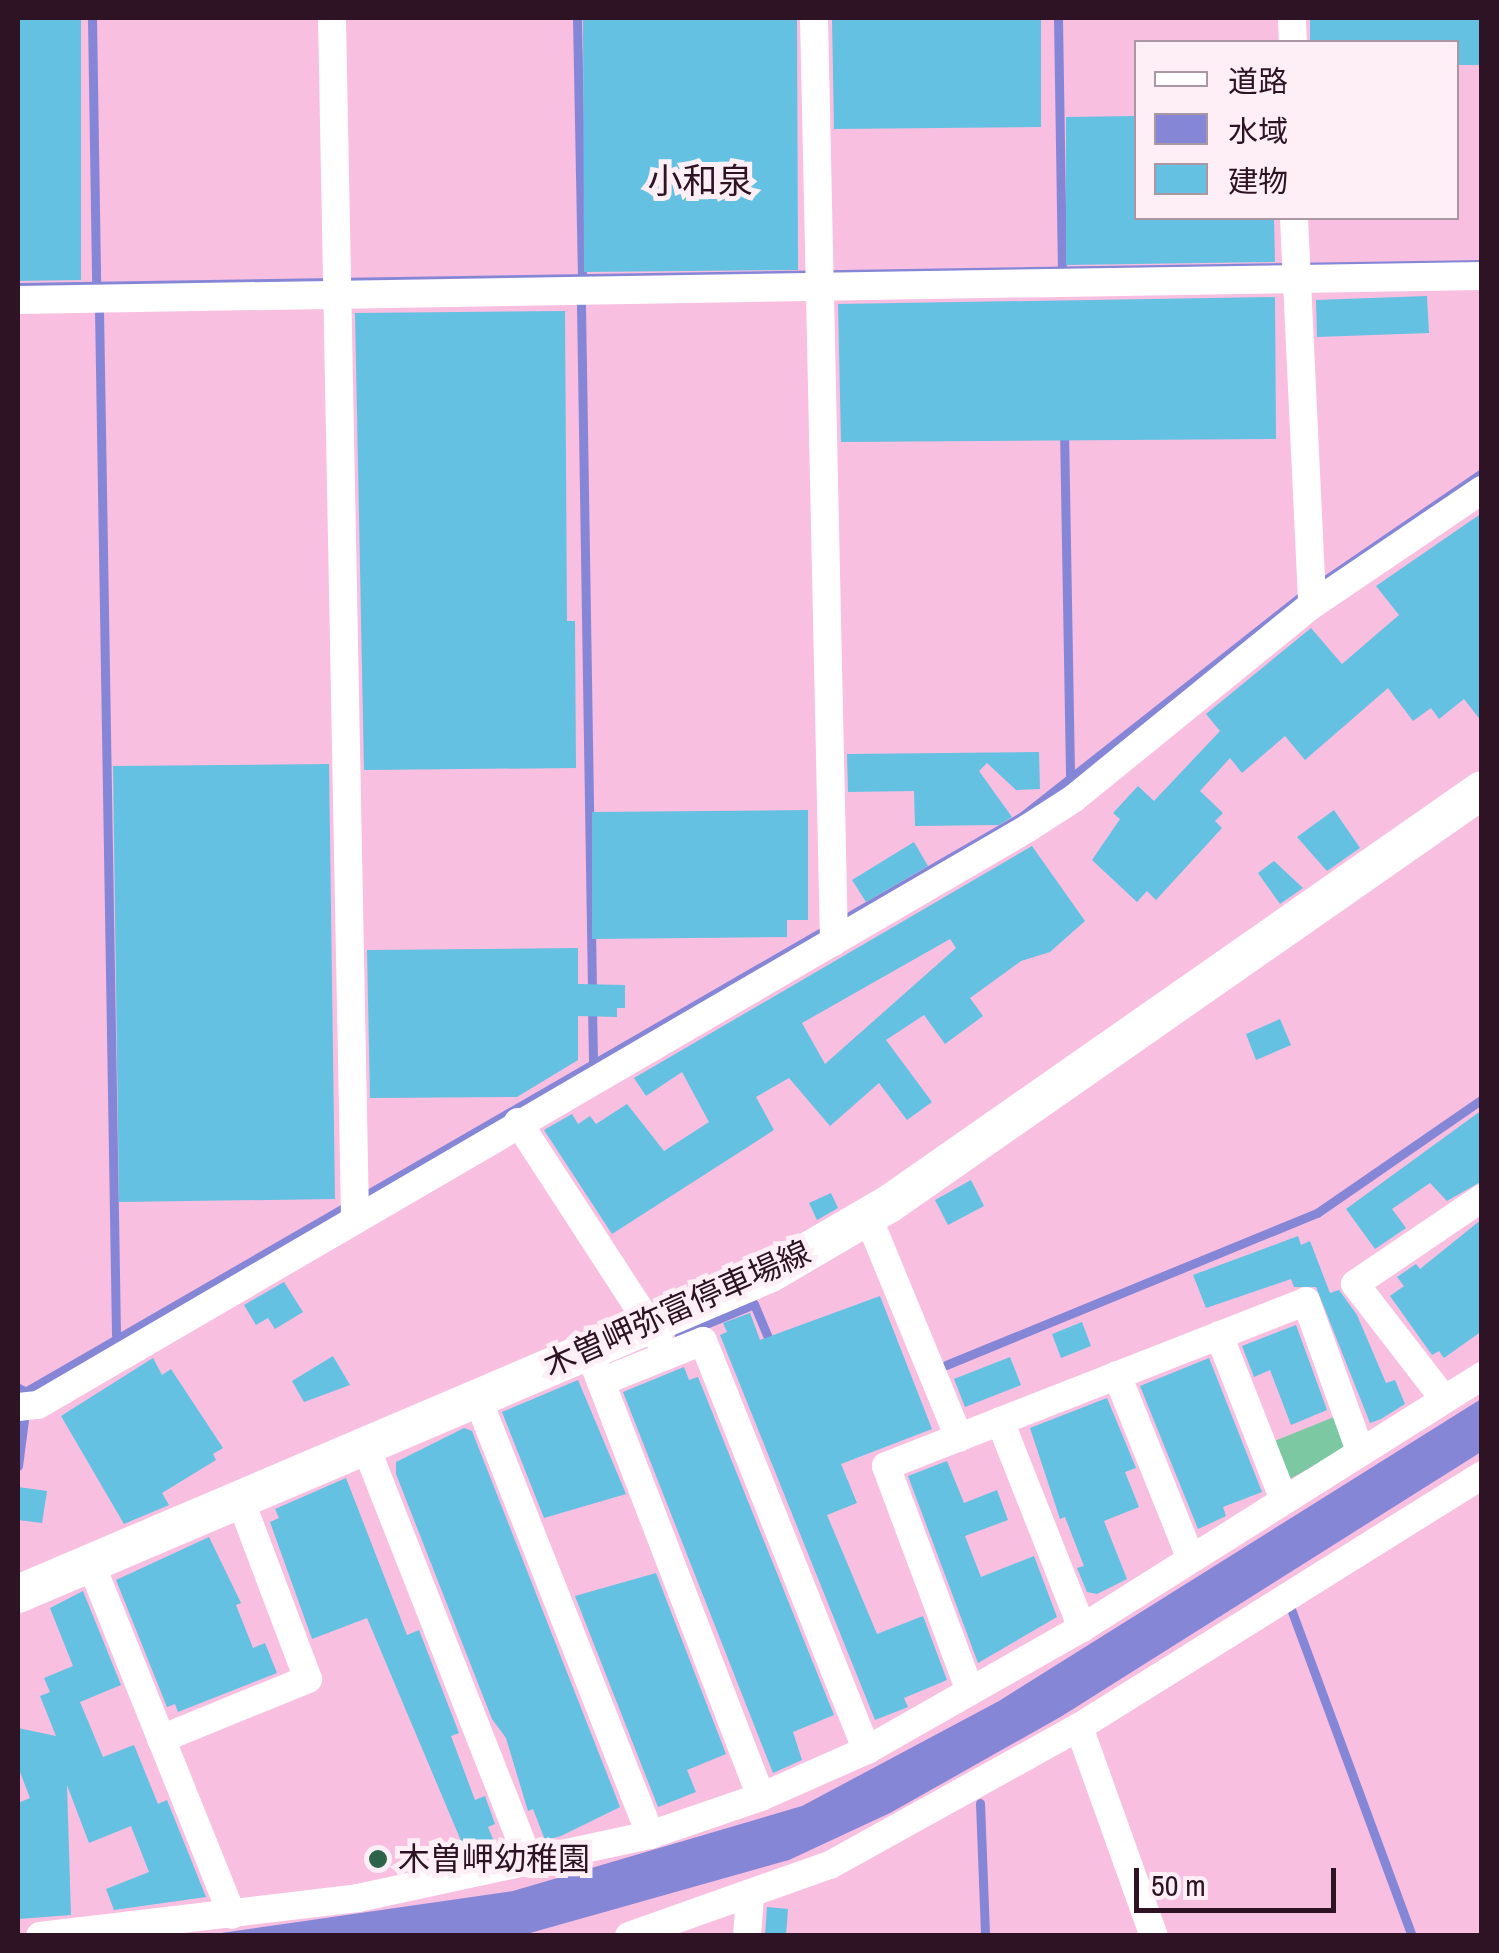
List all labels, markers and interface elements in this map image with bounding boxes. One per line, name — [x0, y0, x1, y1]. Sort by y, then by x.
legend — [1134, 40, 1459, 220]
text: 道路 — [1228, 61, 1288, 101]
text: 水域 — [1228, 111, 1288, 151]
district label: 小和泉 — [648, 160, 752, 202]
text: 建物 — [1228, 161, 1288, 201]
street label: 木曽岬弥富停車場線 — [538, 1233, 816, 1385]
place label: 木曽岬幼稚園 — [398, 1840, 590, 1878]
marker: 木曽岬幼稚園 — [367, 1848, 389, 1870]
scale bar — [1139, 1848, 1342, 1910]
text: 50 m — [1151, 1865, 1206, 1905]

